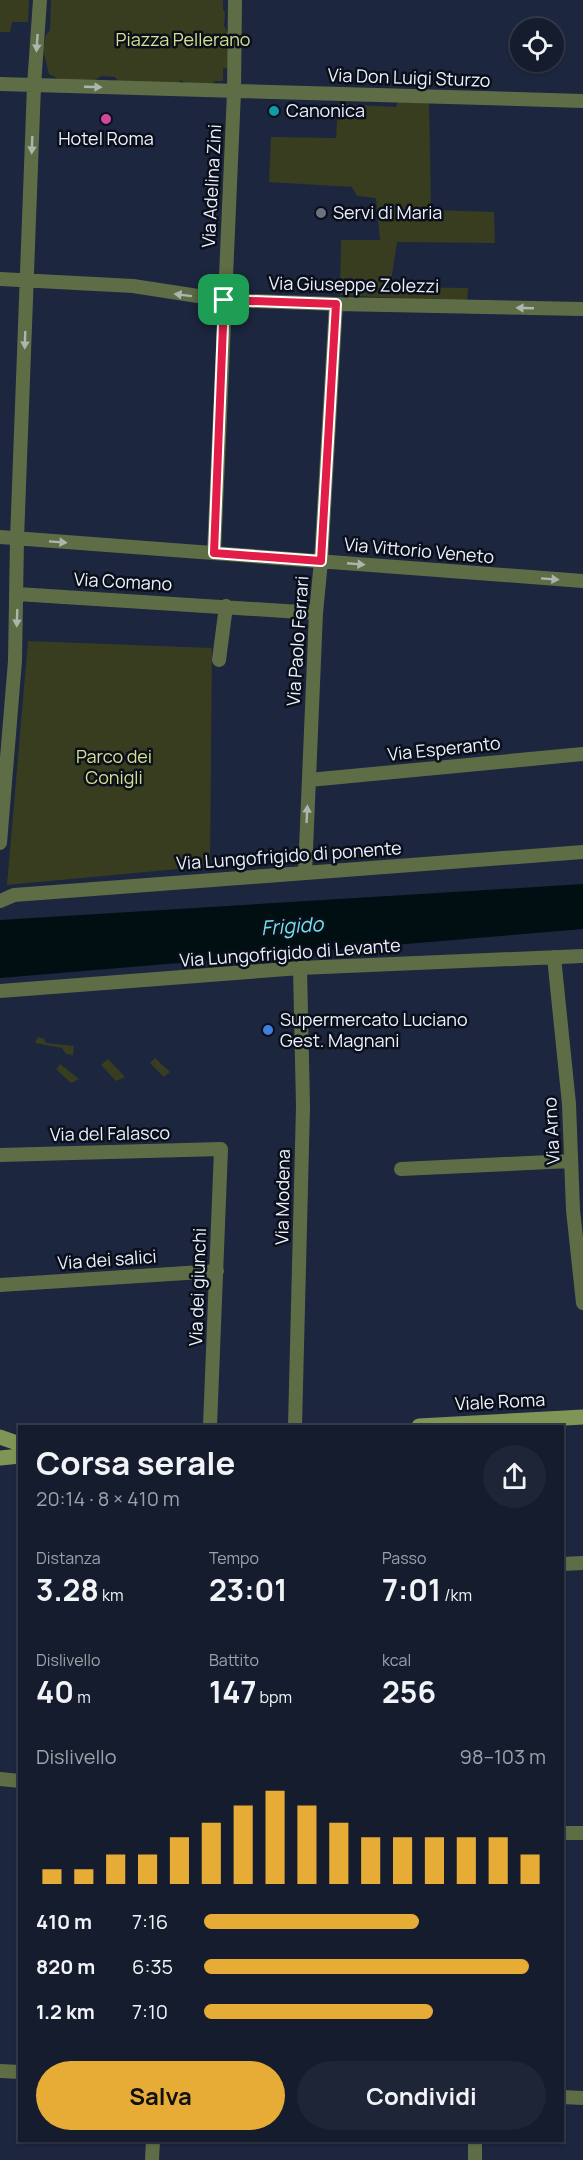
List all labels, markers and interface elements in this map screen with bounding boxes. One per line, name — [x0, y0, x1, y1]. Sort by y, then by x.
map controls — [510, 18, 564, 72]
button: locate — [510, 18, 564, 72]
park label: Piazza Pellerano — [116, 27, 250, 51]
one-way arrow — [32, 34, 42, 53]
street label: Via Don Luigi Sturzo — [327, 62, 491, 92]
one-way arrow — [83, 82, 102, 91]
place label: Canonica — [286, 98, 365, 122]
marker: Canonica — [267, 104, 281, 118]
marker: Hotel Roma — [99, 112, 113, 126]
street label: Via Adelina Zini — [196, 124, 226, 248]
place label: Hotel Roma — [58, 126, 154, 150]
one-way arrow — [28, 135, 37, 154]
place label: Servi di Maria — [333, 200, 442, 224]
marker: Servi di Maria — [314, 206, 328, 220]
street label: Via Giuseppe Zolezzi — [268, 271, 440, 297]
pin — [198, 274, 249, 325]
icon: arrive — [207, 283, 240, 316]
one-way arrow — [173, 290, 192, 299]
one-way arrow — [515, 303, 534, 312]
one-way arrow — [21, 330, 30, 349]
street label: Via Vittorio Veneto — [343, 531, 495, 569]
one-way arrow — [49, 537, 68, 547]
one-way arrow — [346, 559, 365, 569]
street label: Via Comano — [73, 566, 173, 596]
one-way arrow — [541, 574, 560, 583]
street label: Via Paolo Ferrari — [280, 575, 314, 707]
one-way arrow — [12, 609, 21, 628]
street label: Via Esperanto — [386, 730, 502, 766]
park label: Parco dei Conigli — [76, 744, 152, 789]
one-way arrow — [303, 805, 312, 824]
street label: Via Lungofrigido di ponente — [175, 835, 402, 875]
water label: Frigido — [260, 910, 325, 941]
street label: Via Lungofrigido di Levante — [179, 932, 401, 972]
place label: Supermercato Luciano Gest. Magnani — [280, 1007, 468, 1052]
marker: Supermercato Luciano Gest. Magnani — [261, 1023, 275, 1037]
street label: Via Arno — [537, 1097, 565, 1165]
street label: Via del Falasco — [50, 1120, 170, 1146]
street label: Via Modena — [269, 1149, 295, 1245]
street label: Via dei giunchi — [183, 1227, 211, 1347]
street label: Via dei salici — [57, 1244, 157, 1274]
street label: Viale Roma — [454, 1387, 546, 1415]
text: Corsa serale — [36, 1440, 235, 1485]
button: share — [483, 1445, 546, 1508]
text: 20:14 · 8 × 410 m — [36, 1485, 180, 1512]
text: Distanza — [36, 1547, 101, 1569]
text: Tempo — [209, 1547, 259, 1569]
text: Passo — [382, 1547, 426, 1569]
text: 3.28 — [36, 1569, 99, 1610]
text: 23:01 — [209, 1569, 287, 1610]
text: 7:01 — [382, 1569, 441, 1610]
text: km — [99, 1584, 124, 1606]
text: /km — [441, 1584, 472, 1606]
text: Dislivello — [36, 1649, 100, 1671]
text: Battito — [209, 1649, 259, 1671]
text: kcal — [382, 1649, 411, 1671]
text: 40 — [36, 1671, 74, 1712]
text: 147 — [209, 1671, 256, 1712]
text: 256 — [382, 1671, 436, 1712]
text: m — [74, 1686, 91, 1708]
text: bpm — [256, 1686, 292, 1708]
text: Dislivello — [36, 1743, 117, 1770]
text: 98–103 m — [460, 1743, 546, 1770]
text: 410 m — [36, 1908, 92, 1935]
text: 7:16 — [132, 1908, 168, 1935]
text: 820 m — [36, 1953, 95, 1980]
text: 6:35 — [132, 1953, 173, 1980]
text: 1.2 km — [36, 1998, 95, 2025]
text: 7:10 — [132, 1998, 168, 2025]
button: Salva — [36, 2061, 285, 2130]
button: Condividi — [297, 2061, 546, 2130]

